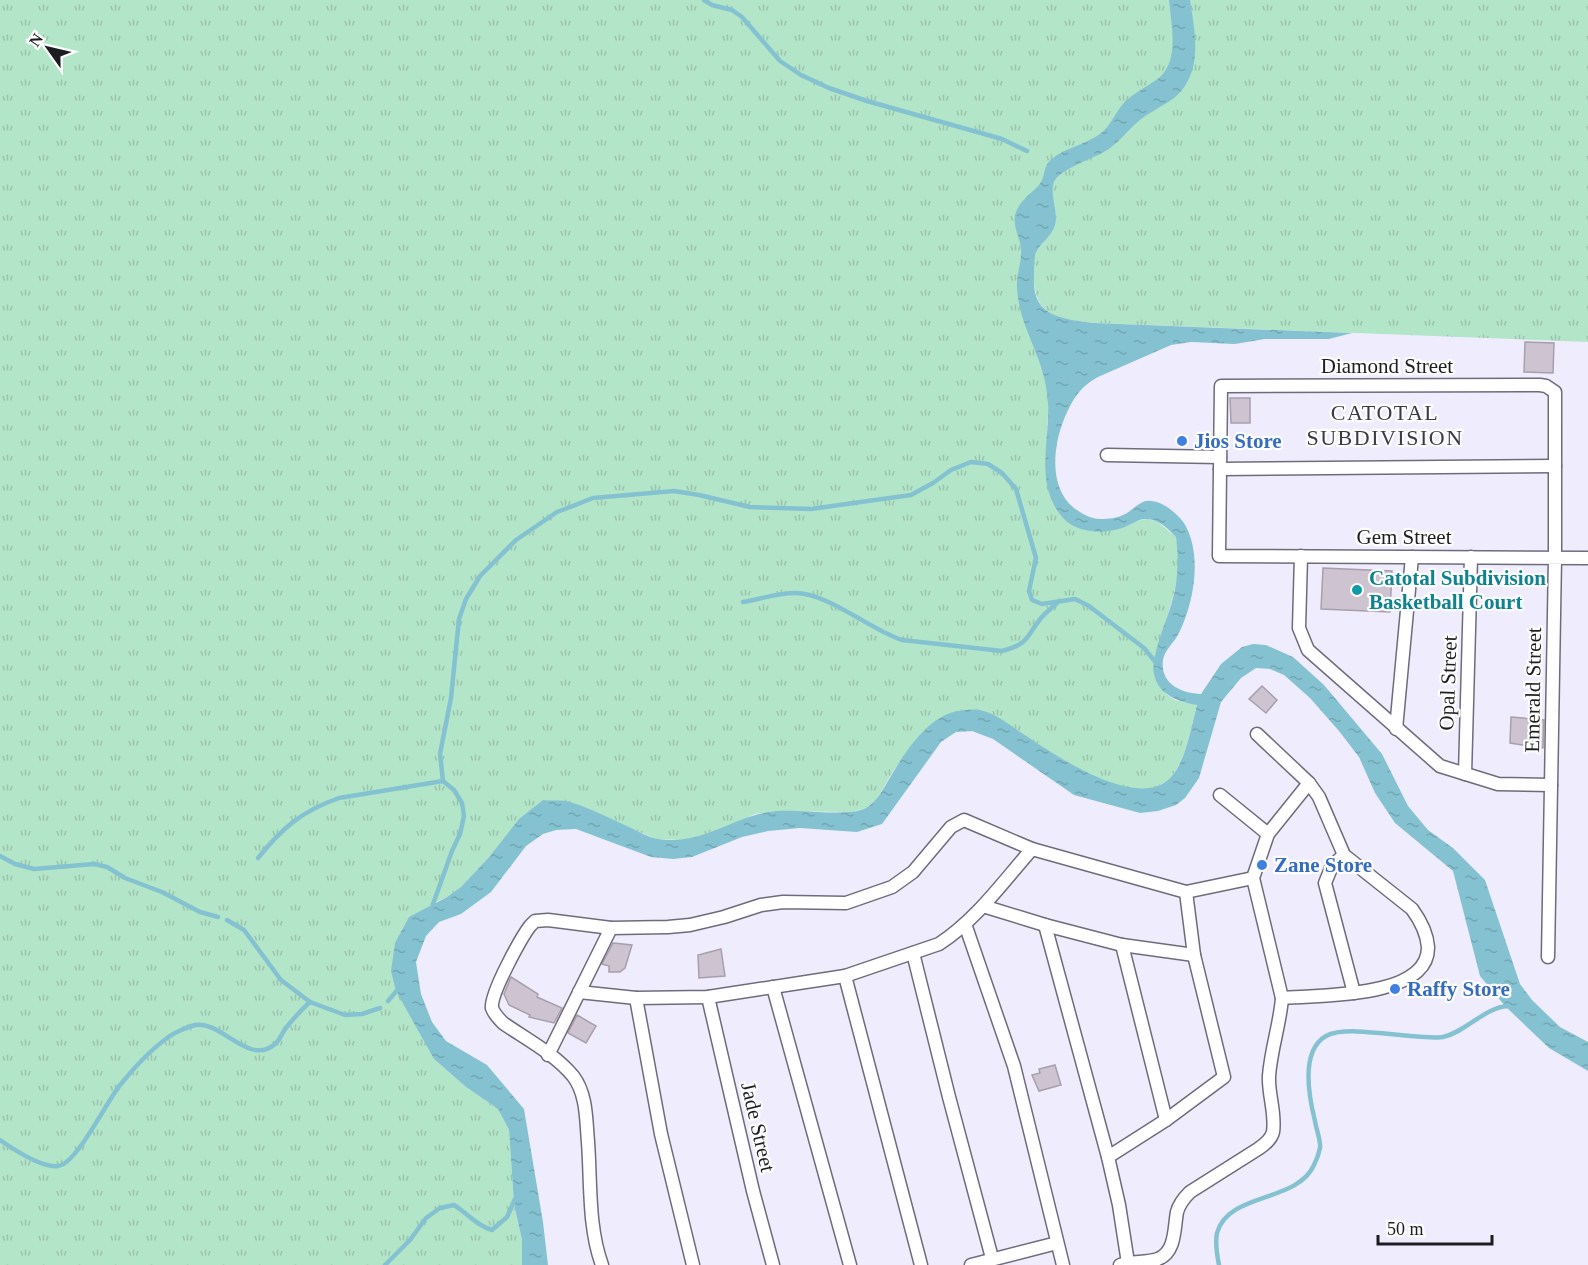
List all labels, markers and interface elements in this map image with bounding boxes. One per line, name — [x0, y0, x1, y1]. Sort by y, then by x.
north arrow — [18, 18, 78, 78]
text: N — [26, 30, 47, 49]
street label: Diamond Street — [1321, 354, 1453, 378]
district label: CATOTAL SUBDIVISION — [1306, 400, 1464, 450]
place label: Jios Store — [1194, 429, 1282, 453]
marker: Jios Store — [1175, 434, 1189, 448]
street label: Gem Street — [1356, 525, 1452, 549]
place label: Catotal Subdivision Basketball Court — [1369, 566, 1546, 614]
marker: Catotal Subdivision Basketball Court — [1350, 583, 1364, 597]
street label: Emerald Street — [1520, 627, 1546, 753]
street label: Opal Street — [1434, 635, 1462, 731]
place label: Zane Store — [1274, 853, 1372, 877]
marker: Zane Store — [1255, 858, 1269, 872]
place label: Raffy Store — [1407, 977, 1510, 1001]
marker: Raffy Store — [1388, 982, 1402, 996]
street label: Jade Street — [736, 1080, 780, 1174]
scale bar — [1378, 1208, 1492, 1246]
text: 50 m — [1387, 1219, 1424, 1239]

